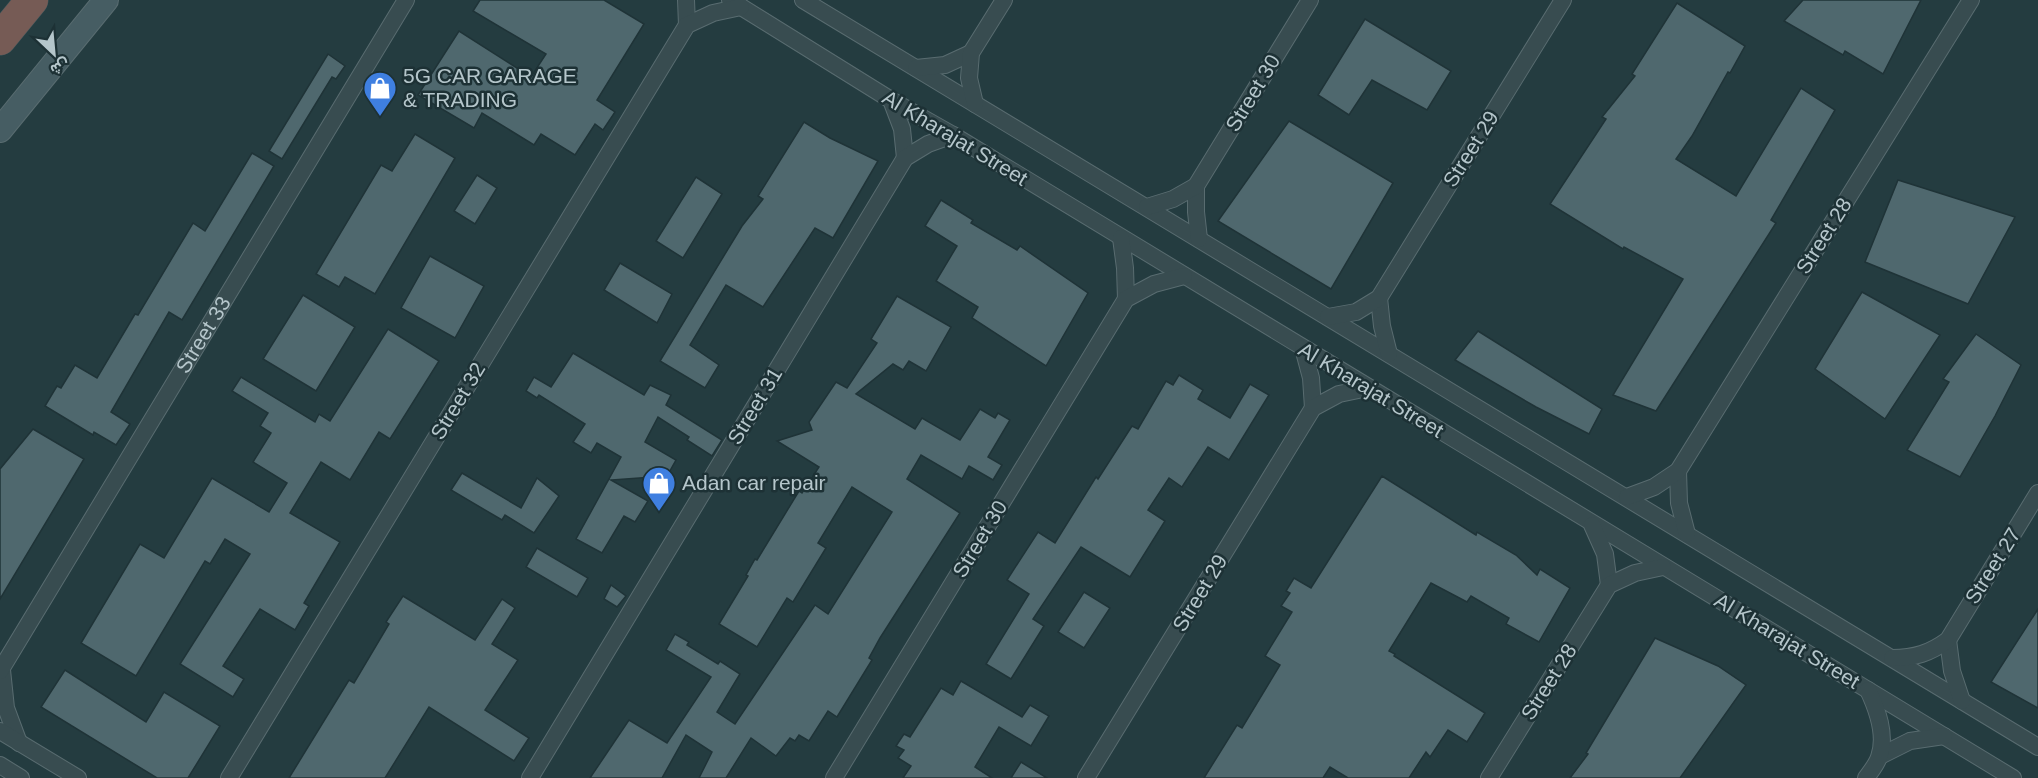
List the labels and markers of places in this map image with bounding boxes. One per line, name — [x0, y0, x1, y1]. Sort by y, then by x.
place label: 5G CAR GARAGE & TRADING — [403, 64, 577, 111]
shop icon: 5G CAR GARAGE & TRADING — [362, 70, 398, 117]
shop icon: Adan car repair — [641, 465, 677, 512]
place label: Adan car repair — [682, 471, 826, 494]

